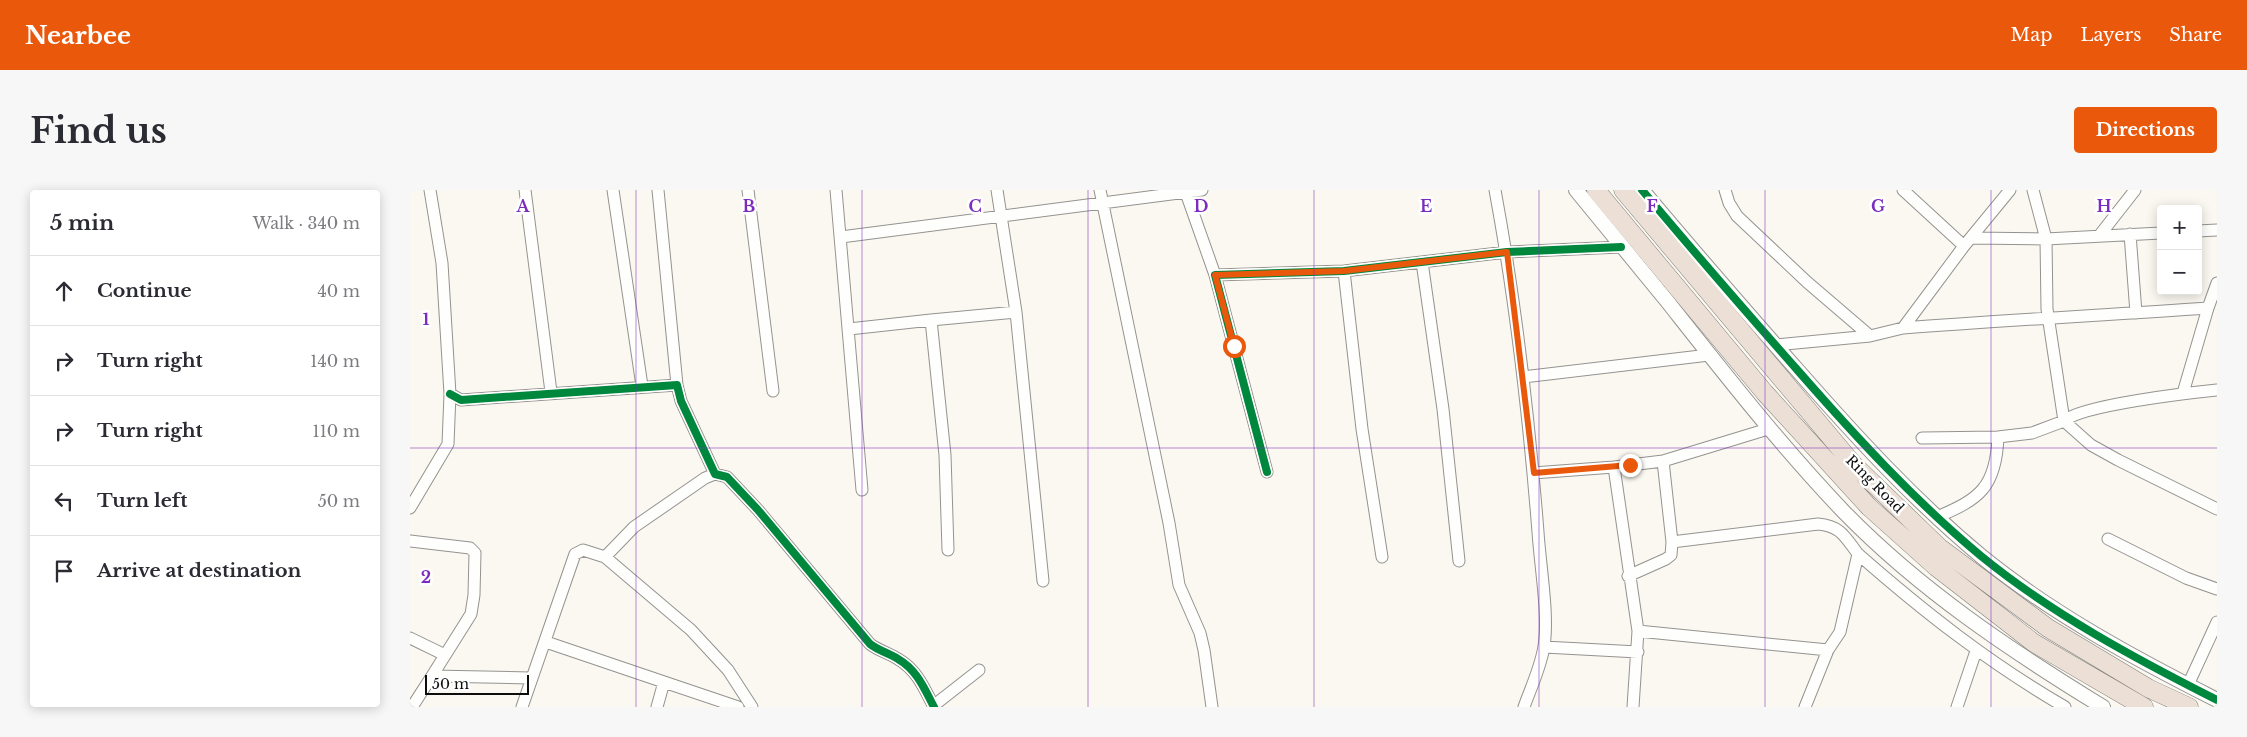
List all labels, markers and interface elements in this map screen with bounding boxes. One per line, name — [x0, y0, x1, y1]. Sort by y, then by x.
text: Nearbee — [25, 21, 131, 50]
text: Map — [2011, 24, 2052, 46]
text: Layers — [2080, 24, 2141, 46]
text: Share — [2169, 24, 2222, 46]
button: Directions — [2074, 107, 2217, 153]
text: Find us — [30, 109, 167, 152]
text: A — [516, 196, 531, 216]
text: B — [743, 196, 756, 216]
text: C — [968, 196, 982, 216]
text: D — [1194, 196, 1208, 216]
text: E — [1420, 196, 1432, 216]
text: F — [1646, 196, 1658, 216]
text: G — [1871, 196, 1885, 216]
text: H — [2096, 196, 2112, 216]
map controls — [2157, 205, 2202, 295]
button: + — [2157, 205, 2202, 250]
text: 5 min — [50, 210, 114, 236]
text: Walk · 340 m — [253, 213, 360, 233]
button: − — [2157, 250, 2202, 295]
icon: ahead — [50, 277, 78, 305]
text: Continue — [97, 279, 192, 302]
text: 40 m — [317, 281, 360, 301]
text: 1 — [423, 309, 430, 329]
route start — [1223, 335, 1246, 358]
icon: right — [50, 347, 78, 375]
text: Turn right — [97, 349, 203, 372]
text: 140 m — [310, 351, 360, 371]
icon: right — [50, 417, 78, 445]
text: Turn right — [97, 419, 203, 442]
text: 110 m — [313, 421, 360, 441]
street label: Ring Road — [1842, 451, 1908, 517]
route end — [1619, 454, 1642, 477]
icon: left — [50, 487, 78, 515]
text: Turn left — [97, 489, 188, 512]
text: 50 m — [318, 491, 360, 511]
icon: arrive — [50, 557, 78, 585]
text: Arrive at destination — [97, 559, 301, 582]
text: 2 — [421, 567, 431, 587]
scale bar — [425, 672, 529, 695]
text: 50 m — [432, 675, 469, 693]

